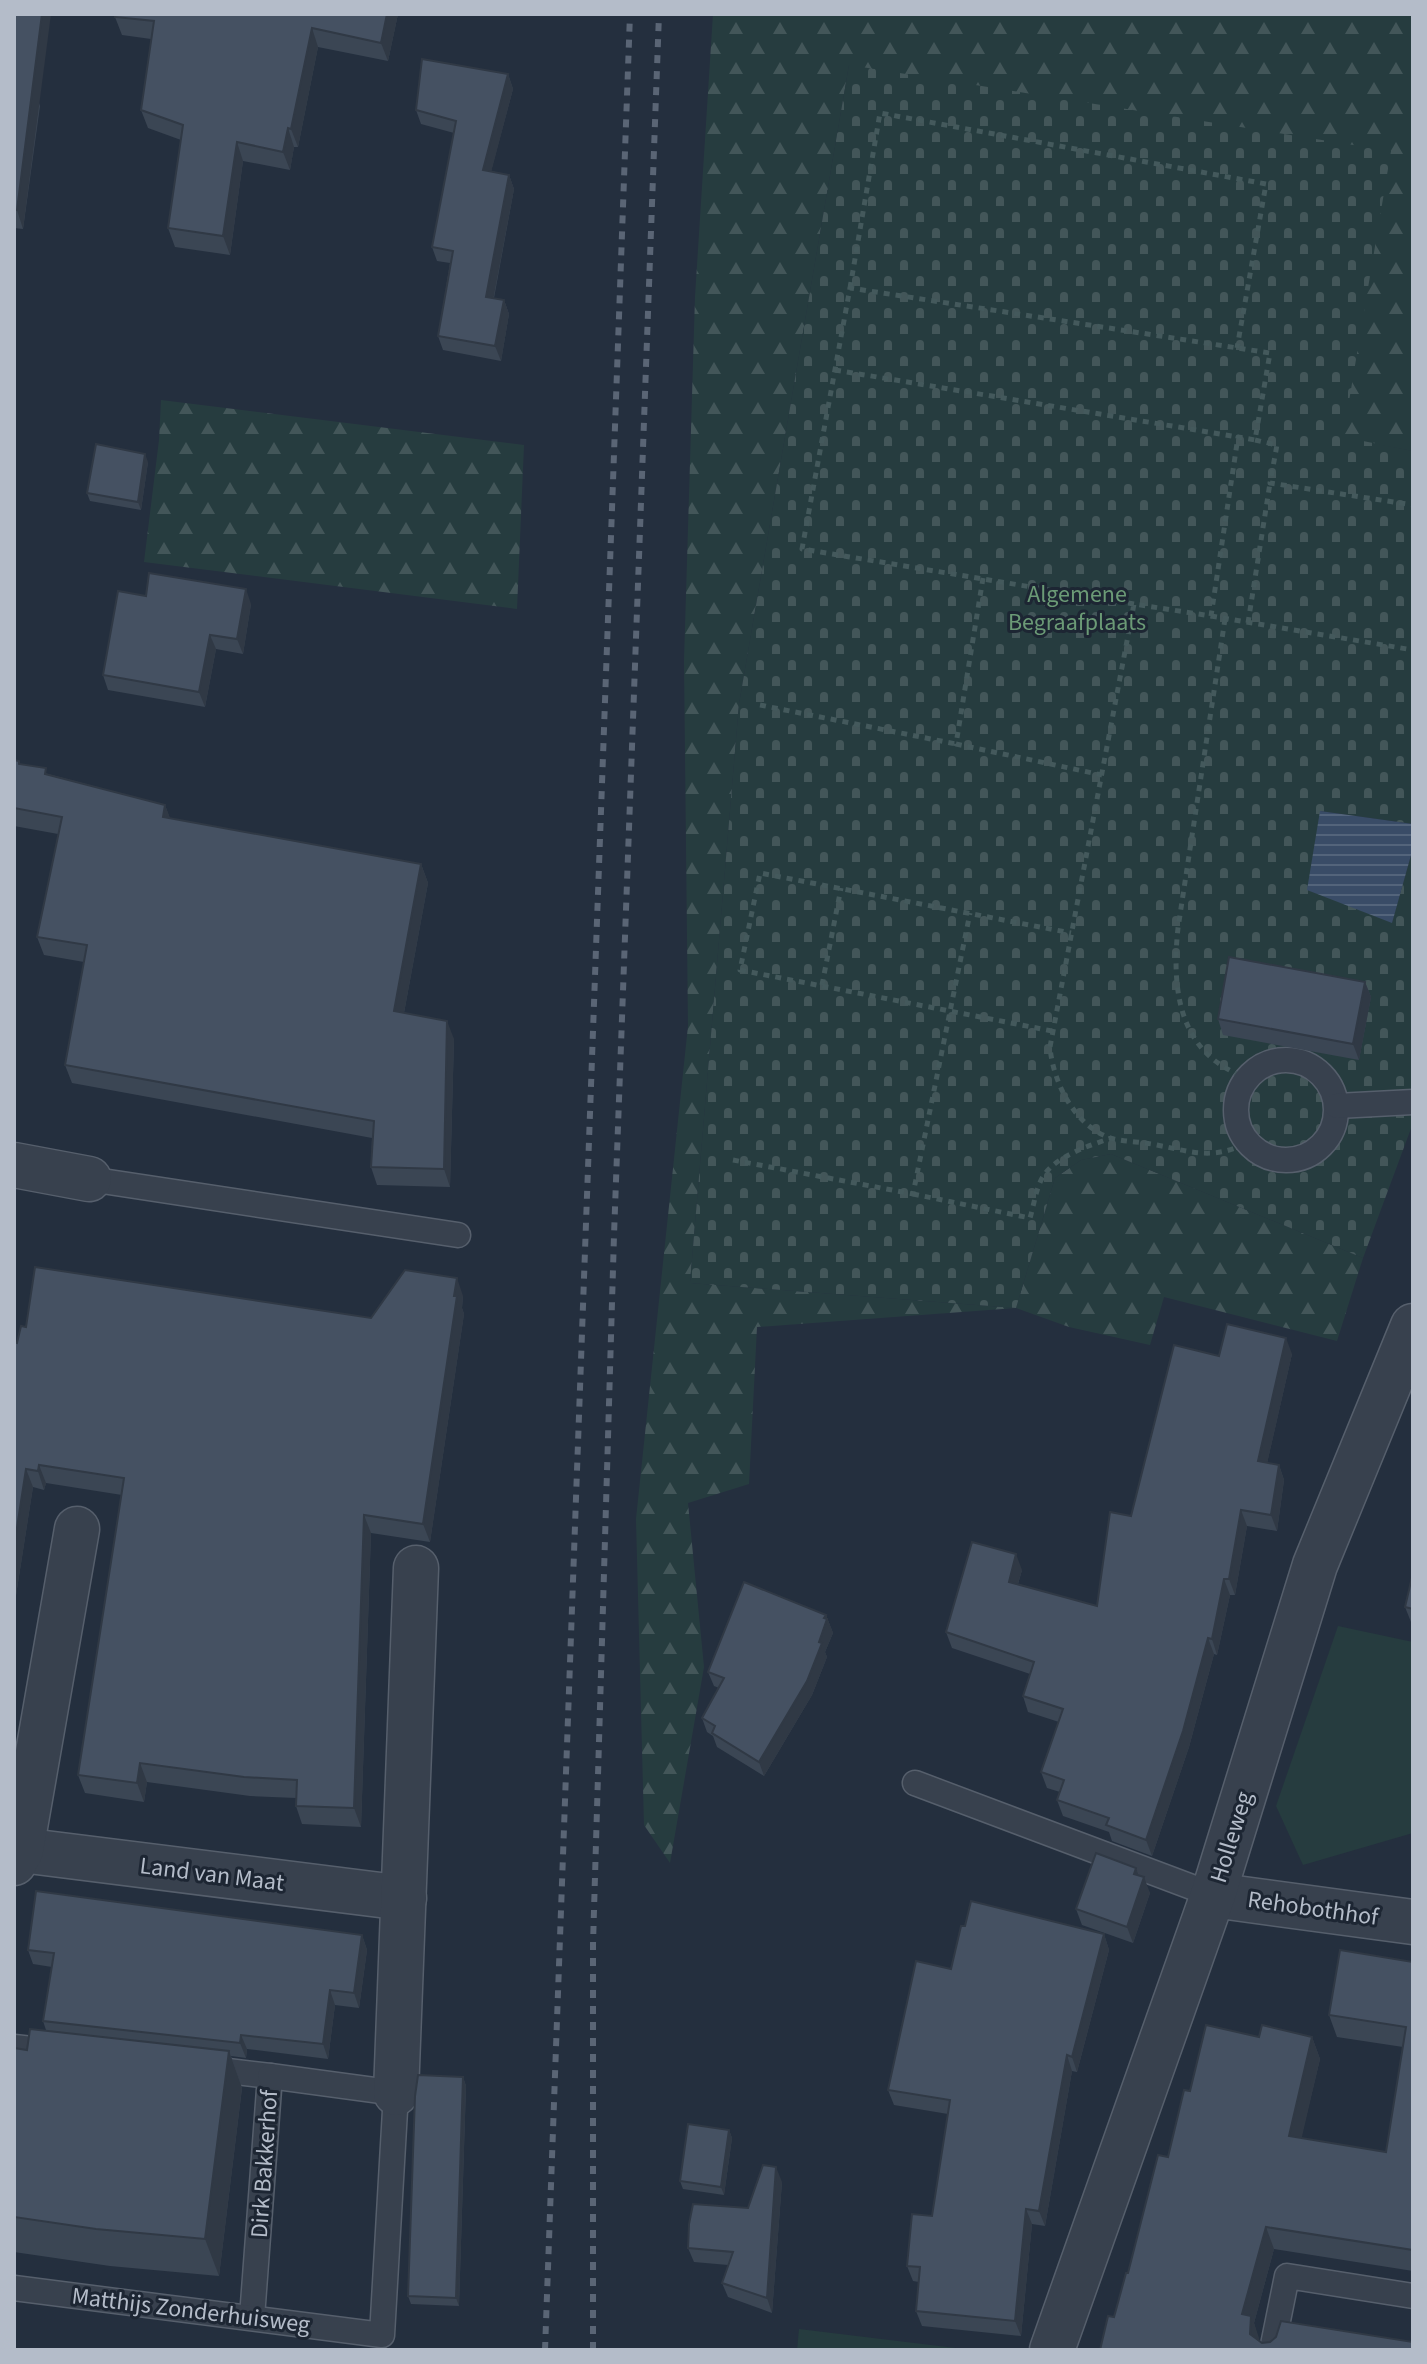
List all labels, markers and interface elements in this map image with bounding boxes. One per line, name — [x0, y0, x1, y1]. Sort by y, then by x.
park label: Algemene Begraafplaats — [1008, 577, 1146, 640]
street label: Holleweg — [1201, 1787, 1262, 1887]
street label: Land van Maat — [138, 1848, 286, 1901]
street label: Rehobothhof — [1245, 1882, 1381, 1935]
street label: Dirk Bakkerhof — [242, 2088, 287, 2239]
street label: Matthijs Zonderhuisweg — [70, 2279, 312, 2342]

